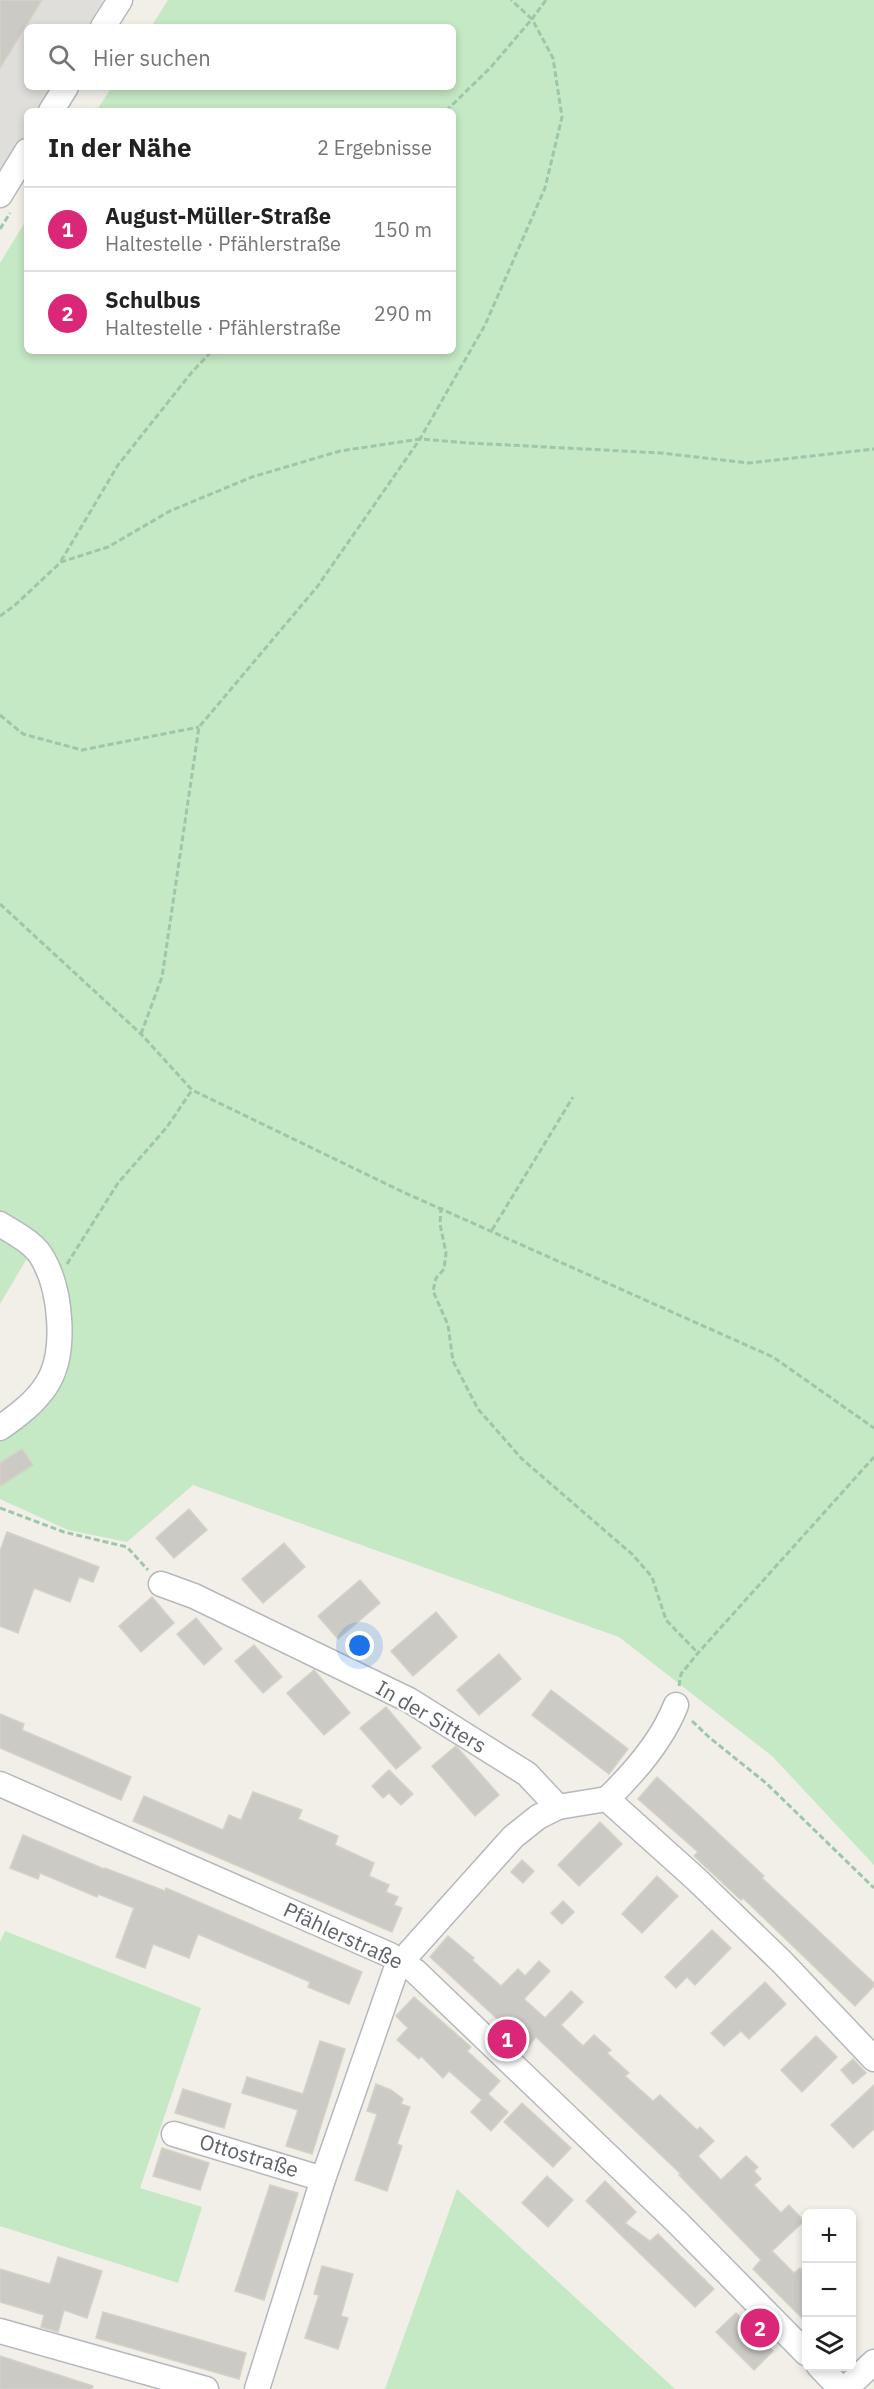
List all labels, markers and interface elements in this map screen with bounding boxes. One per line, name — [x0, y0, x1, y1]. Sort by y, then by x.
search box — [24, 24, 456, 90]
icon: search — [45, 41, 78, 74]
text: Hier suchen — [93, 43, 211, 72]
text: In der Nähe — [48, 130, 192, 164]
text: 2 Ergebnisse — [317, 134, 432, 161]
text: August-Müller-Straße — [105, 201, 331, 230]
text: 1 — [62, 216, 74, 243]
text: 150 m — [374, 216, 432, 243]
text: Haltestelle · Pfählerstraße — [105, 230, 341, 257]
text: Schulbus — [105, 285, 201, 314]
text: 2 — [62, 300, 74, 327]
text: 290 m — [374, 300, 432, 327]
text: Haltestelle · Pfählerstraße — [105, 314, 341, 341]
your location — [345, 1631, 374, 1660]
street label: In der Sitters — [371, 1673, 492, 1759]
street label: Pfählerstraße — [279, 1895, 408, 1975]
pin: 1 — [488, 2016, 526, 2062]
street label: Ottostraße — [196, 2127, 302, 2183]
map controls — [802, 2209, 856, 2371]
button: + — [802, 2209, 856, 2263]
button: − — [802, 2263, 856, 2317]
pin: 2 — [740, 2306, 780, 2350]
button: layers — [802, 2317, 856, 2371]

